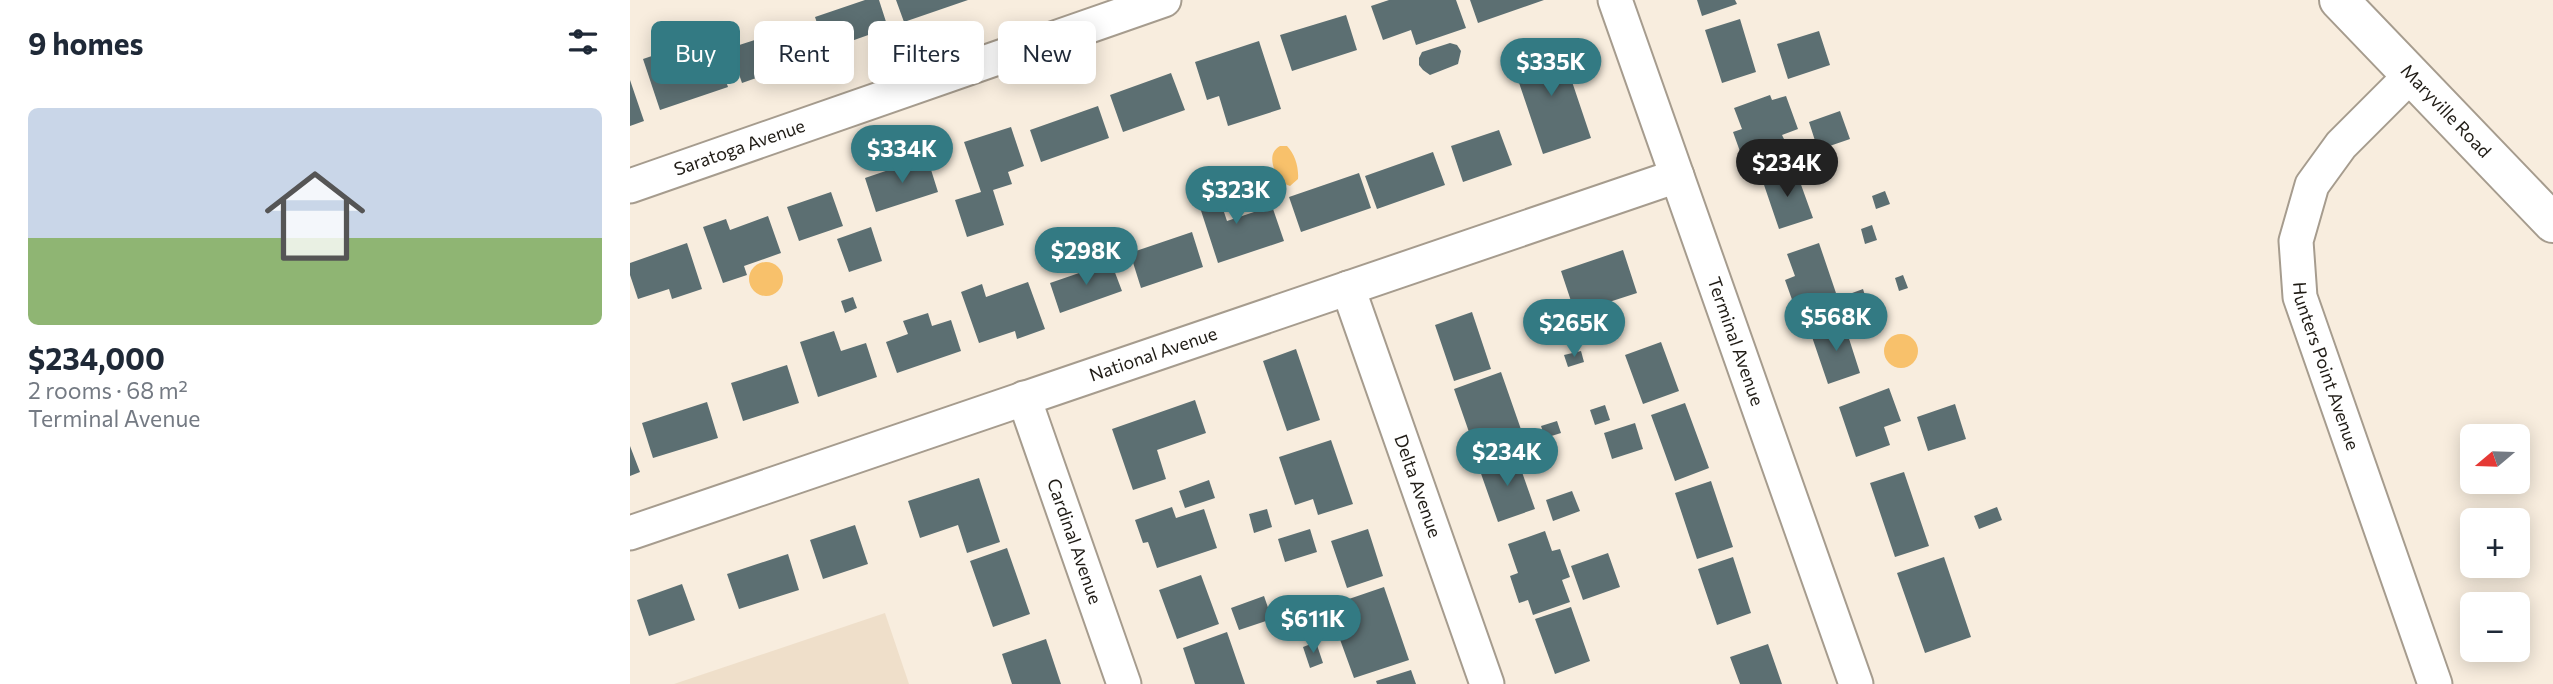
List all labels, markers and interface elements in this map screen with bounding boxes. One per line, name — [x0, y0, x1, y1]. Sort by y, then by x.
chip: Buy — [651, 21, 740, 84]
chip: Rent — [754, 21, 854, 84]
chip: Filters — [868, 21, 984, 84]
chip: New — [998, 21, 1096, 84]
icon: filters — [564, 23, 602, 61]
text: 9 homes — [28, 24, 143, 61]
pin: $335K — [1502, 38, 1600, 98]
text: $335K — [1516, 47, 1586, 75]
street label: Maryville Road — [2396, 59, 2496, 162]
street label: Saratoga Avenue — [671, 114, 808, 180]
pin: $334K — [853, 125, 951, 185]
text: $334K — [867, 134, 937, 162]
pin: $234K — [1738, 140, 1836, 199]
text: $234K — [1752, 148, 1822, 176]
icon: home — [252, 153, 378, 279]
pin: $323K — [1187, 166, 1285, 226]
text: $323K — [1201, 175, 1271, 203]
pin: $298K — [1037, 228, 1135, 287]
text: $298K — [1051, 236, 1121, 264]
street label: Terminal Avenue — [1703, 274, 1769, 408]
street label: Hunters Point Avenue — [2289, 281, 2365, 453]
pin: $568K — [1787, 294, 1885, 353]
pin: $265K — [1525, 300, 1623, 359]
text: $568K — [1800, 302, 1872, 330]
text: $265K — [1539, 308, 1609, 336]
street label: National Avenue — [1086, 322, 1220, 386]
text: $234,000 — [28, 339, 165, 376]
text: 2 rooms · 68 m² — [28, 376, 188, 404]
text: Terminal Avenue — [28, 404, 200, 432]
north arrow — [2460, 424, 2530, 494]
map controls — [2460, 424, 2530, 662]
pin: $234K — [1458, 428, 1556, 488]
street label: Delta Avenue — [1390, 431, 1447, 540]
text: $234K — [1472, 437, 1542, 465]
street label: Cardinal Avenue — [1043, 475, 1107, 607]
button: + — [2460, 508, 2530, 578]
button: − — [2460, 592, 2530, 662]
pin: $611K — [1264, 596, 1362, 655]
text: $611K — [1281, 604, 1345, 632]

